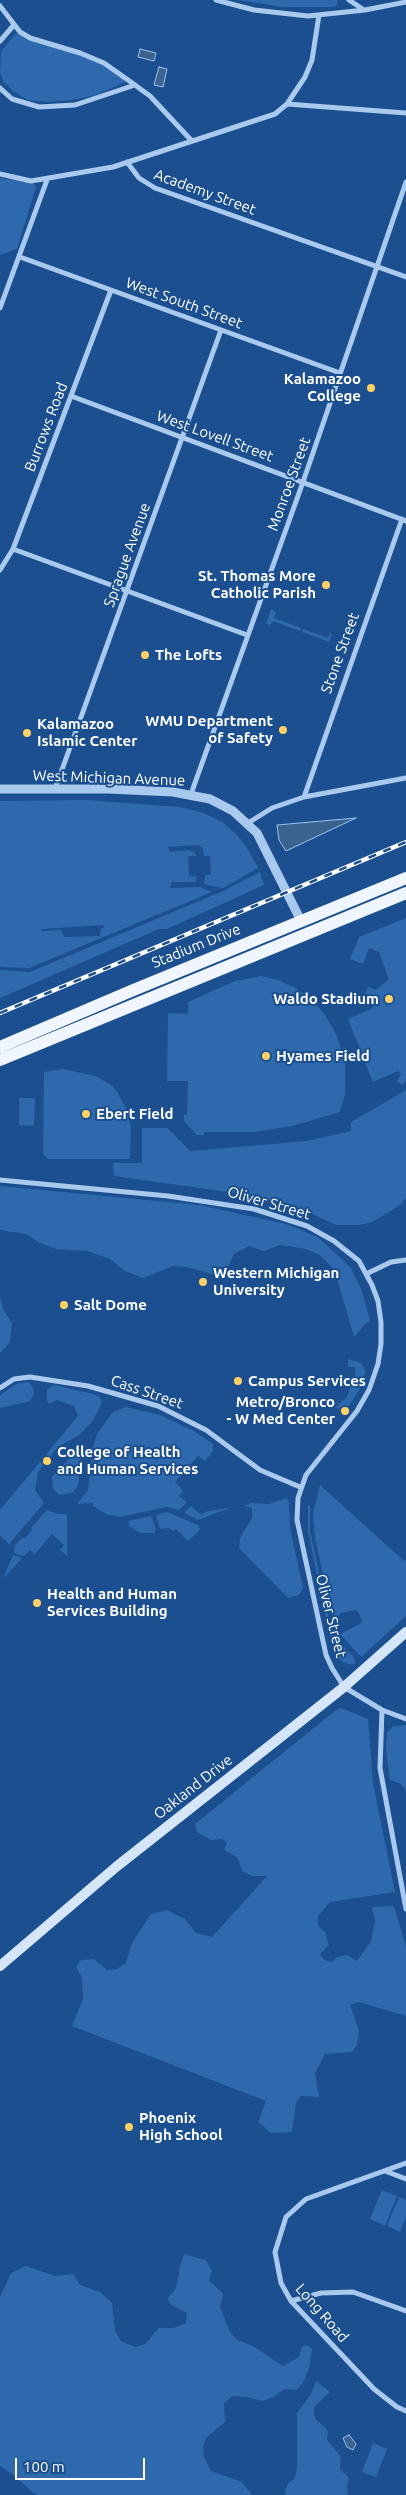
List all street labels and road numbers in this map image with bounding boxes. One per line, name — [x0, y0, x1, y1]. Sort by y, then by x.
street label: Academy Street — [152, 165, 258, 219]
street label: West South Street — [123, 274, 245, 332]
street label: Burrows Road — [21, 380, 71, 474]
street label: West Lovell Street — [154, 407, 276, 465]
street label: Monroe Street — [264, 435, 314, 533]
street label: Sprague Avenue — [100, 500, 154, 610]
street label: Stone Street — [317, 610, 363, 696]
street label: West Michigan Avenue — [32, 766, 186, 790]
street label: Stadium Drive — [149, 920, 243, 972]
street label: Oliver Street — [225, 1183, 313, 1223]
street label: Cass Street — [108, 1371, 186, 1413]
street label: Oliver Street — [312, 1572, 350, 1660]
street label: Oakland Drive — [150, 1751, 236, 1823]
street label: Long Road — [292, 2280, 352, 2346]

